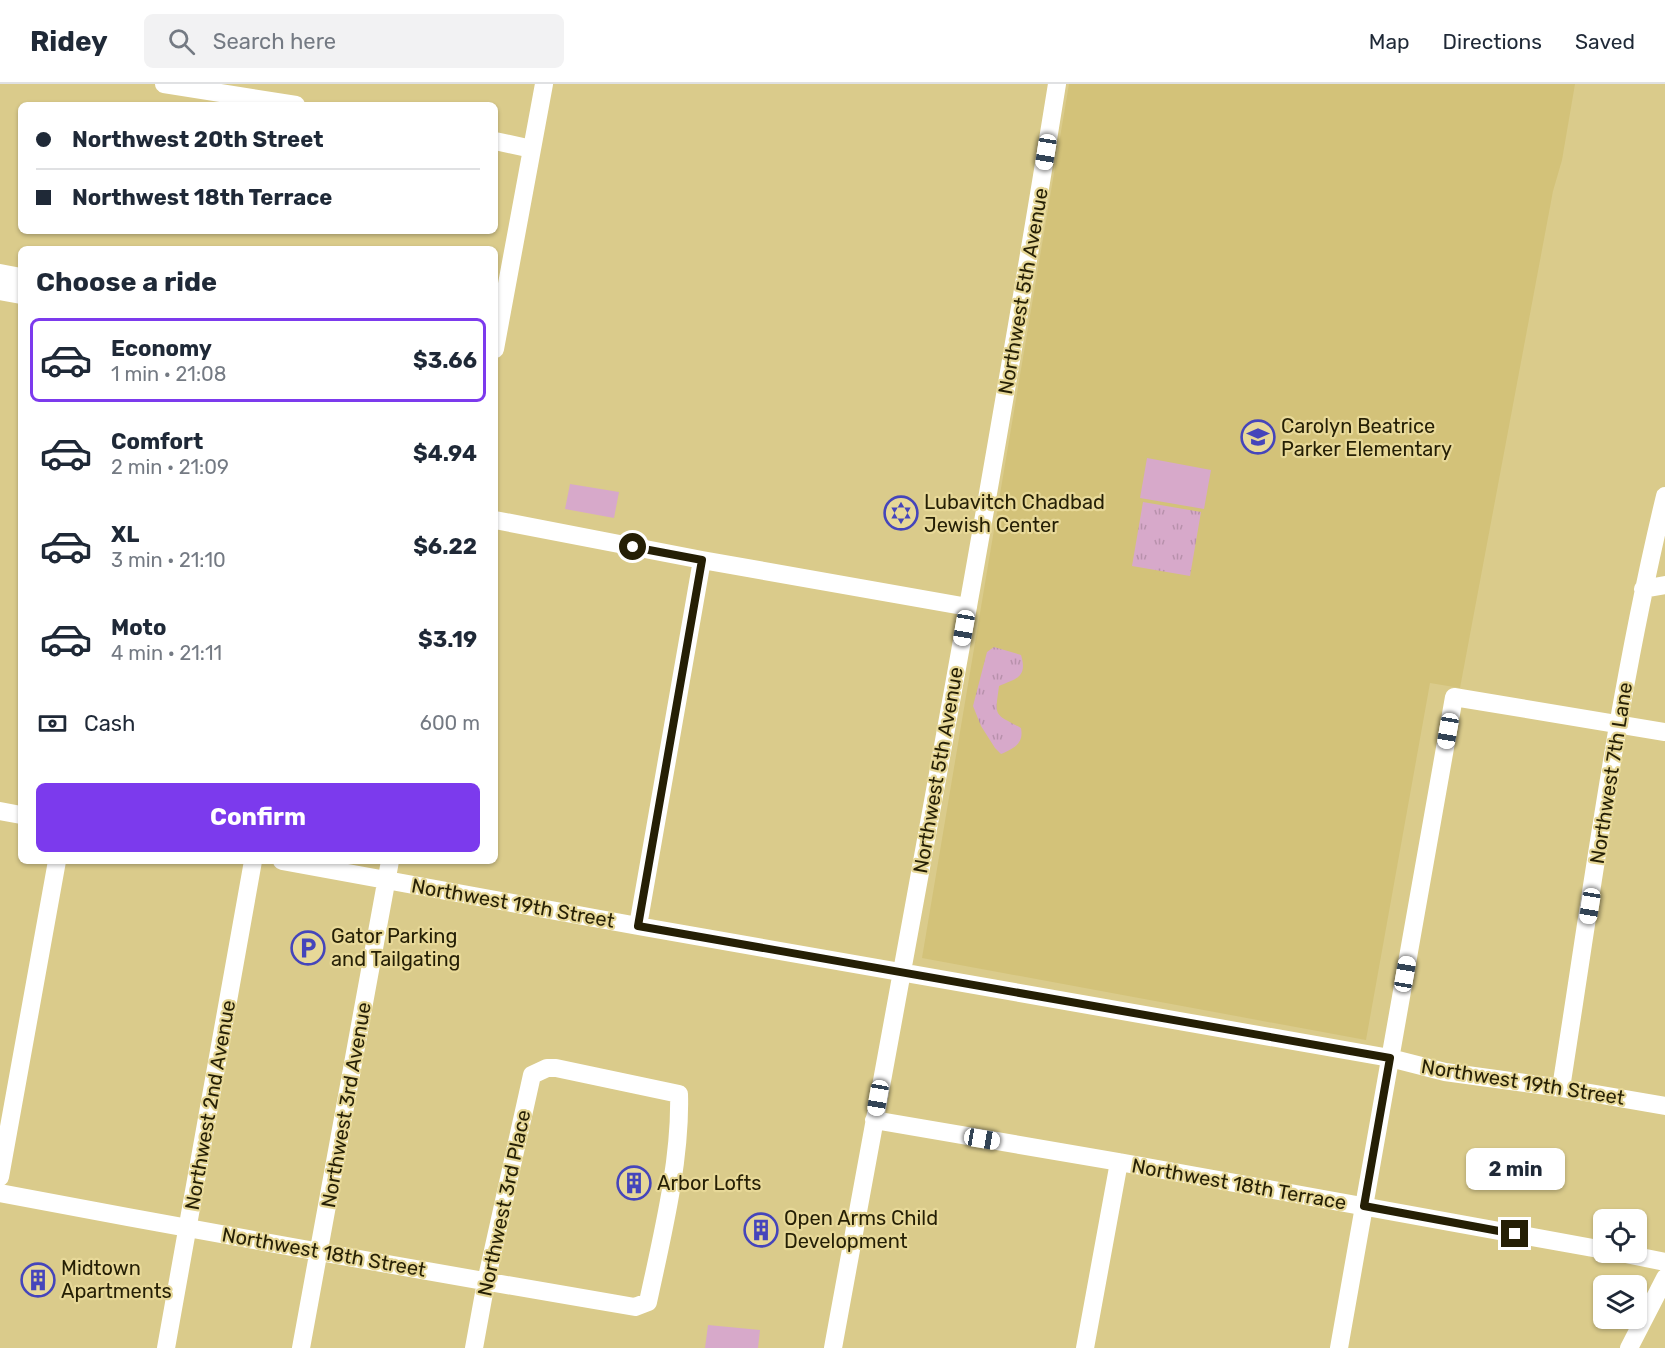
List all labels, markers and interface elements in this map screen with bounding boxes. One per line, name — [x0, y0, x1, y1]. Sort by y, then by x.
search box — [144, 14, 564, 68]
text: Ridey — [30, 25, 108, 58]
icon: search — [165, 25, 198, 58]
text: Search here — [213, 28, 336, 55]
text: Map — [1369, 29, 1410, 54]
text: Directions — [1443, 29, 1542, 54]
text: Saved — [1575, 29, 1635, 54]
text: Northwest 20th Street — [72, 126, 324, 153]
car — [1034, 133, 1058, 171]
text: Northwest 18th Terrace — [72, 184, 332, 211]
street label: Northwest 5th Avenue — [993, 186, 1053, 396]
text: Choose a ride — [36, 266, 217, 298]
icon: car — [39, 333, 93, 387]
text: Economy — [111, 335, 212, 362]
text: $3.66 — [413, 347, 477, 374]
text: 1 min · 21:08 — [111, 362, 226, 386]
place label: Carolyn Beatrice Parker Elementary — [1281, 414, 1452, 461]
school or university icon: Carolyn Beatrice Parker Elementary — [1240, 419, 1276, 455]
icon: car — [39, 426, 93, 480]
text: Comfort — [111, 428, 203, 455]
text: $4.94 — [413, 440, 477, 467]
text: 2 min · 21:09 — [111, 455, 229, 479]
place label: Lubavitch Chadbad Jewish Center — [924, 490, 1105, 537]
synagogue icon: Lubavitch Chadbad Jewish Center — [883, 495, 919, 531]
icon: car — [39, 519, 93, 573]
text: XL — [111, 521, 139, 548]
text: $6.22 — [413, 533, 477, 560]
route start — [619, 533, 646, 560]
text: 3 min · 21:10 — [111, 548, 226, 572]
car — [952, 609, 976, 647]
icon: car — [39, 612, 93, 666]
text: Moto — [111, 614, 166, 641]
text: $3.19 — [418, 626, 477, 653]
text: 4 min · 21:11 — [111, 641, 222, 665]
street label: Northwest 5th Avenue — [908, 665, 968, 875]
street label: Northwest 7th Lane — [1585, 681, 1637, 865]
icon: cash — [36, 707, 69, 740]
text: Cash — [84, 710, 135, 737]
text: 600 m — [420, 711, 480, 735]
car — [1436, 712, 1460, 750]
button: Confirm — [36, 783, 480, 852]
street label: Northwest 19th Street — [410, 873, 617, 933]
car — [1578, 887, 1602, 925]
place label: Gator Parking and Tailgating — [331, 924, 461, 971]
parking icon: Gator Parking and Tailgating — [290, 930, 326, 966]
car — [1393, 955, 1417, 993]
street label: Northwest 2nd Avenue — [180, 998, 240, 1212]
street label: Northwest 3rd Avenue — [316, 1000, 376, 1210]
street label: Northwest 19th Street — [1419, 1054, 1627, 1110]
car — [866, 1079, 890, 1117]
street label: Northwest 3rd Place — [473, 1108, 535, 1298]
car — [963, 1127, 1001, 1151]
callout: 2 min — [1466, 1147, 1564, 1189]
street label: Northwest 18th Terrace — [1130, 1153, 1348, 1215]
text: 2 min — [1488, 1157, 1543, 1181]
building icon: Arbor Lofts — [616, 1165, 652, 1201]
place label: Arbor Lofts — [657, 1171, 762, 1195]
place label: Open Arms Child Development — [784, 1206, 938, 1253]
map controls — [1593, 1209, 1647, 1329]
button: locate — [1593, 1209, 1647, 1263]
building icon: Open Arms Child Development — [743, 1212, 779, 1248]
route end — [1501, 1220, 1528, 1247]
street label: Northwest 18th Street — [220, 1222, 428, 1282]
place label: Midtown Apartments — [61, 1256, 172, 1303]
building icon: Midtown Apartments — [20, 1262, 56, 1298]
button: layers — [1593, 1275, 1647, 1329]

